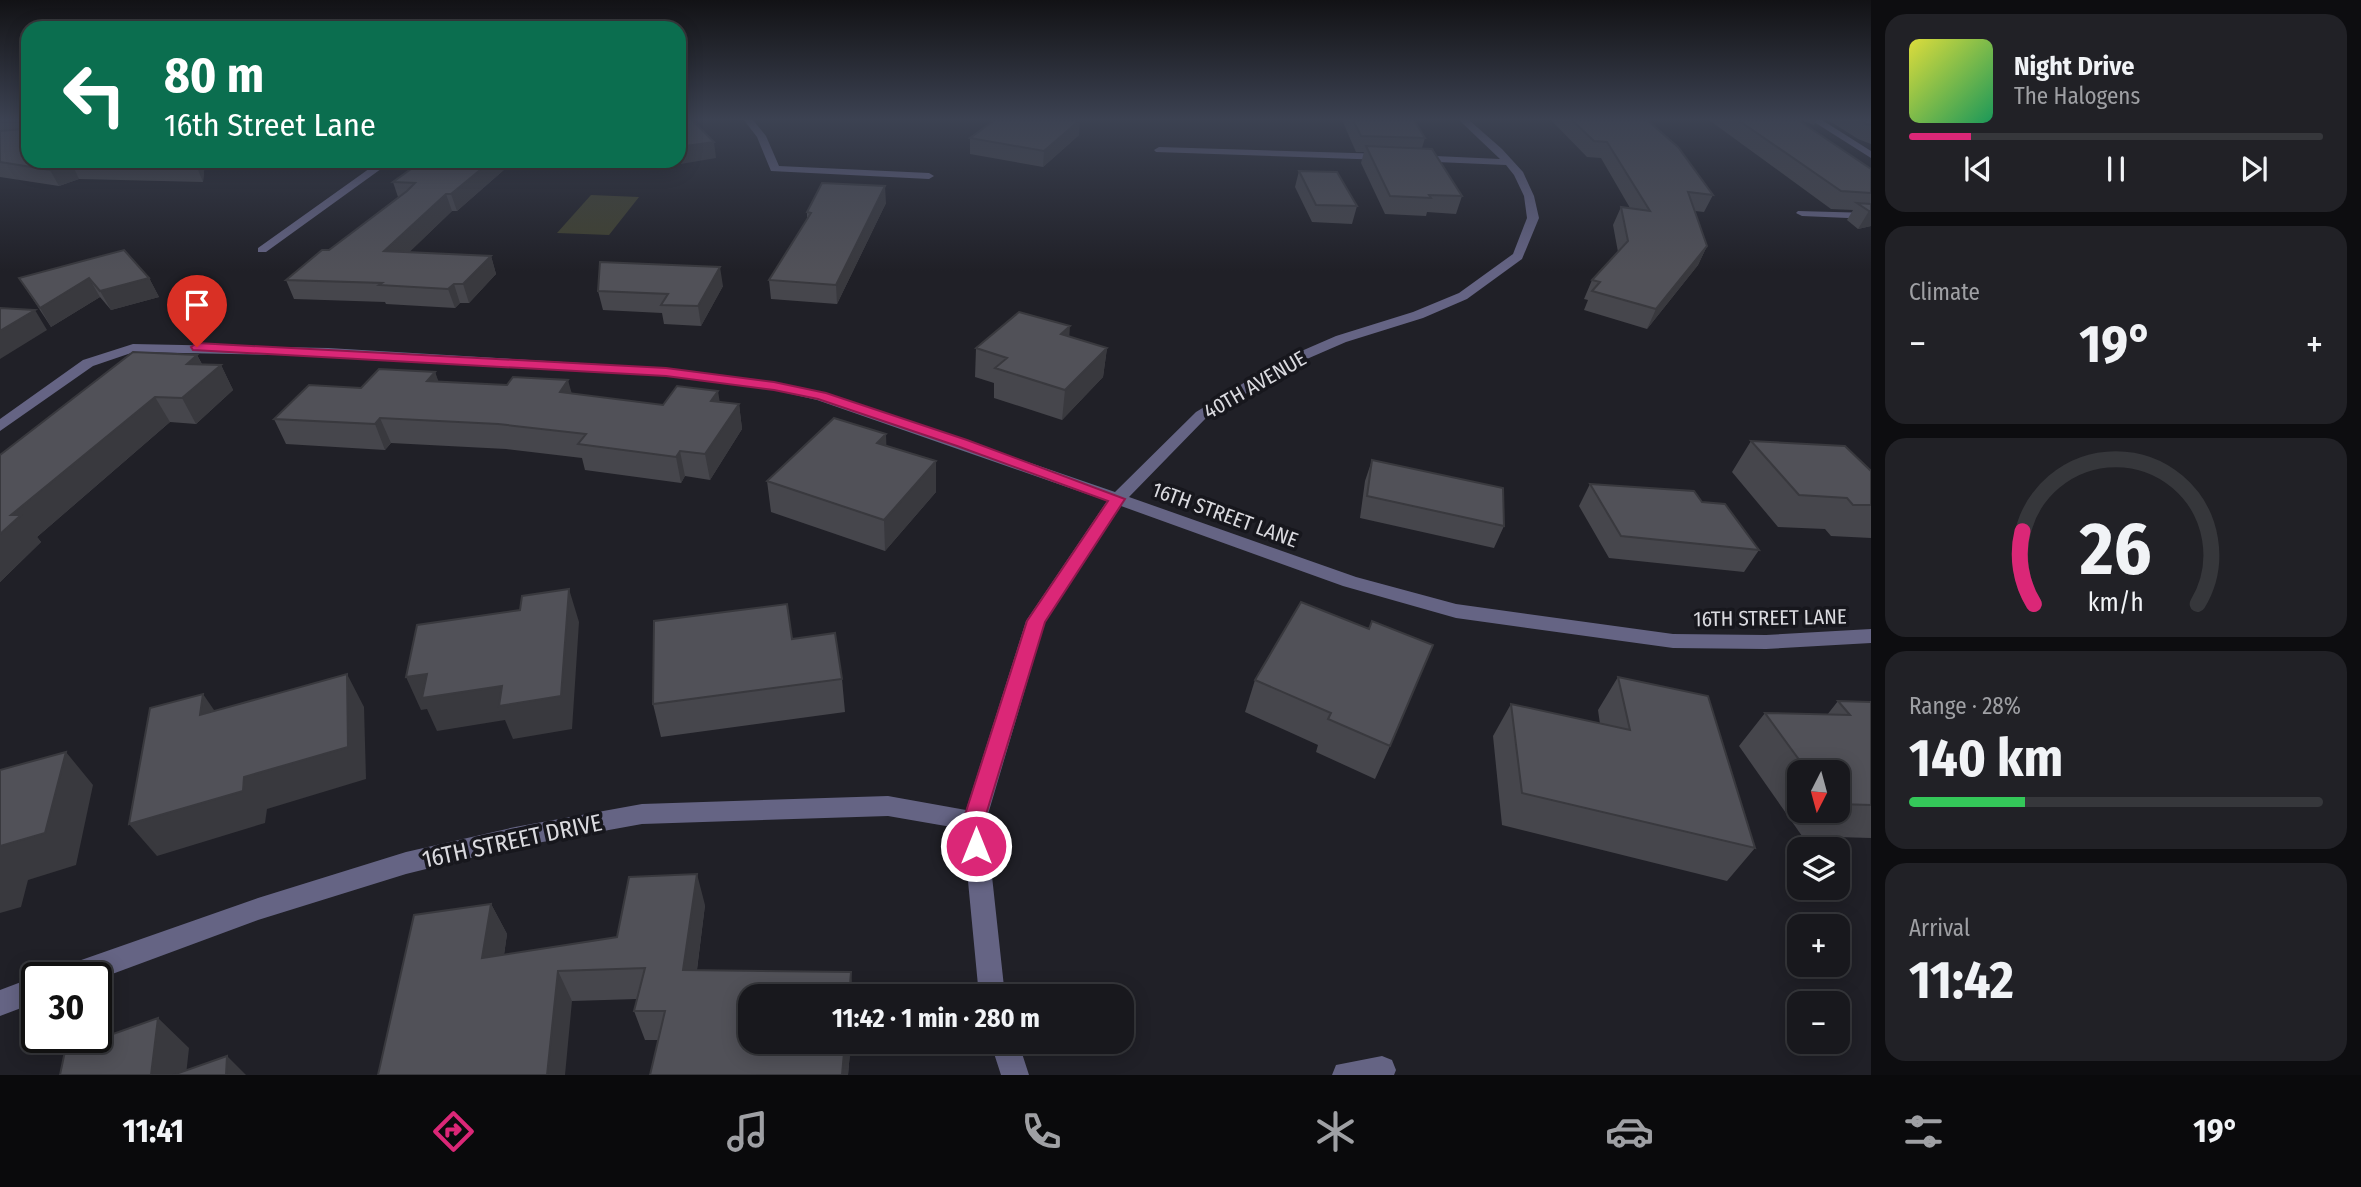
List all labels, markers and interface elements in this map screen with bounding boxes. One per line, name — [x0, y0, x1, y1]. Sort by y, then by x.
text: 80 m — [164, 46, 264, 105]
icon: left — [49, 49, 140, 140]
text: Night Drive — [2014, 51, 2134, 82]
text: The Halogens — [2014, 82, 2140, 110]
text: 16th Street Lane — [164, 106, 376, 144]
icon: previous — [1959, 150, 1997, 188]
icon: pause — [2097, 150, 2135, 188]
icon: next — [2235, 150, 2273, 188]
pin — [167, 275, 227, 347]
text: Climate — [1909, 278, 1980, 306]
icon: arrive — [178, 286, 216, 324]
text: 19° — [2079, 313, 2153, 376]
text: − — [1909, 321, 1926, 367]
text: + — [2306, 321, 2323, 367]
street label: 40TH AVENUE — [1199, 345, 1311, 425]
street label: 16TH STREET LANE — [1148, 477, 1302, 553]
text: 26 — [2079, 506, 2152, 593]
text: km/h — [2088, 587, 2144, 617]
street label: 16TH STREET LANE — [1693, 604, 1847, 632]
text: Range · 28% — [1909, 692, 2021, 720]
text: 140 km — [1909, 727, 2063, 790]
north arrow — [1787, 760, 1850, 822]
map controls — [1787, 760, 1850, 1054]
street label: 16TH STREET DRIVE — [420, 808, 604, 874]
position arrow — [939, 809, 1013, 883]
button: layers — [1787, 837, 1850, 900]
button: + — [1787, 914, 1850, 977]
text: Arrival — [1909, 914, 1970, 942]
text: 11:42 — [1909, 949, 2014, 1012]
speed limit sign: 30 — [21, 962, 112, 1053]
button: − — [1787, 991, 1850, 1054]
text: 11:42 · 1 min · 280 m — [832, 1003, 1040, 1034]
icon: directions — [429, 1107, 478, 1156]
icon: music — [723, 1107, 772, 1156]
icon: phone — [1017, 1107, 1066, 1156]
icon: climate — [1311, 1107, 1360, 1156]
icon: car — [1605, 1107, 1654, 1156]
icon: filters — [1899, 1107, 1948, 1156]
text: 11:41 — [123, 1112, 184, 1150]
text: 19° — [2193, 1112, 2238, 1150]

